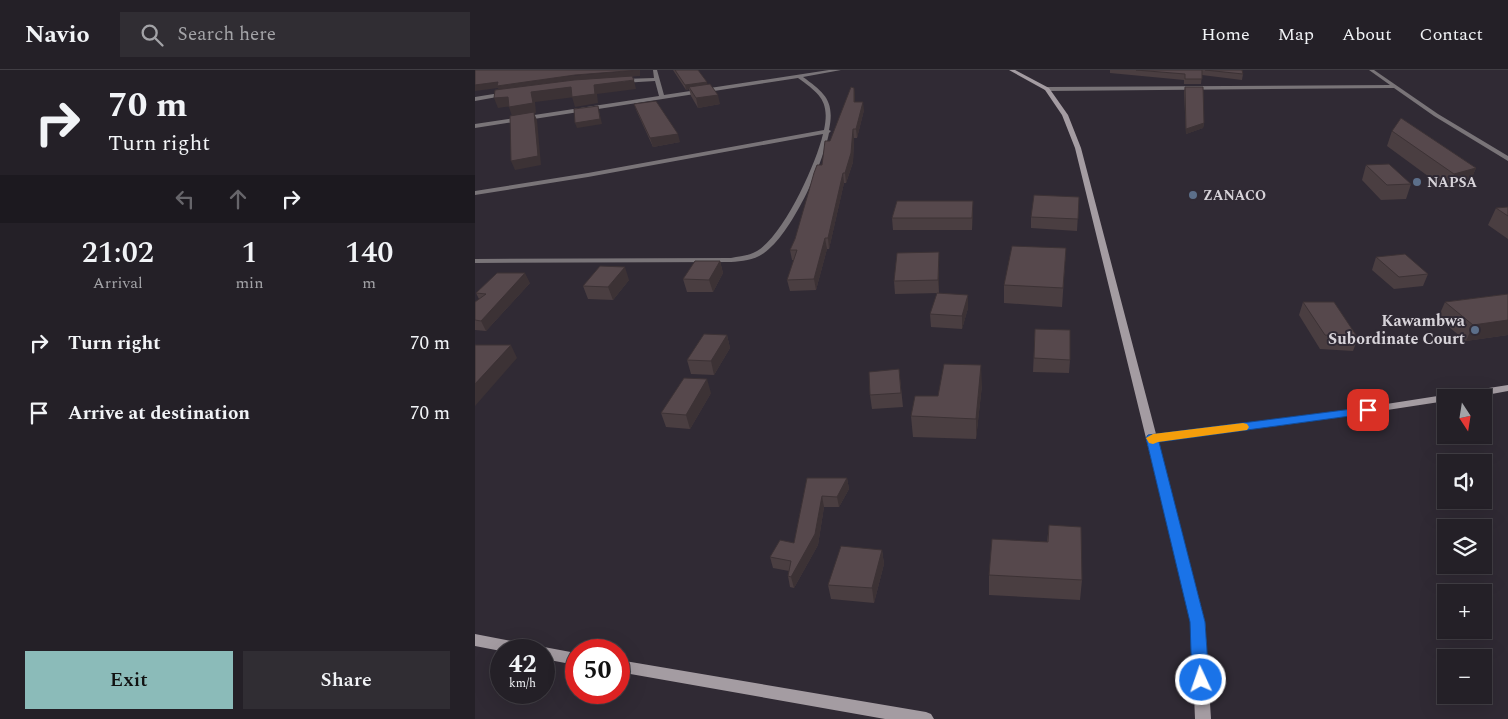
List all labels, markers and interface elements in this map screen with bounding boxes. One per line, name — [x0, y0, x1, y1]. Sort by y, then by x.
search box — [120, 12, 470, 57]
text: Navio — [25, 17, 90, 53]
text: Search here — [178, 20, 276, 49]
icon: search — [138, 21, 166, 49]
text: Home — [1201, 21, 1250, 48]
text: Map — [1278, 21, 1314, 48]
text: About — [1342, 21, 1392, 48]
text: Contact — [1420, 21, 1483, 48]
text: 70 m — [108, 79, 188, 132]
icon: right — [25, 90, 90, 155]
text: Turn right — [108, 127, 210, 160]
place label: NAPSA — [1427, 172, 1477, 193]
marker: NAPSA — [1411, 176, 1423, 188]
icon: left — [171, 185, 199, 213]
icon: ahead — [224, 185, 252, 213]
icon: right — [277, 185, 305, 213]
place label: ZANACO — [1203, 185, 1266, 206]
marker: ZANACO — [1187, 189, 1199, 201]
text: 21:02 — [82, 230, 154, 276]
text: 1 — [241, 230, 257, 276]
text: 140 — [345, 230, 393, 276]
text: Arrival — [93, 271, 143, 295]
text: min — [235, 271, 263, 295]
text: m — [362, 271, 376, 295]
place label: Kawambwa Subordinate Court — [1328, 309, 1466, 351]
marker: Kawambwa Subordinate Court — [1469, 324, 1481, 336]
icon: right — [25, 329, 53, 357]
text: Turn right — [68, 329, 161, 358]
text: 70 m — [410, 329, 450, 358]
pin — [1347, 389, 1389, 431]
north arrow — [1437, 389, 1493, 444]
map controls — [1437, 389, 1492, 704]
icon: arrive — [1354, 396, 1382, 424]
icon: arrive — [25, 399, 53, 427]
text: Arrive at destination — [68, 399, 250, 428]
text: 70 m — [410, 399, 450, 428]
button: sound — [1437, 454, 1492, 509]
button: layers — [1437, 519, 1492, 574]
button: + — [1437, 584, 1492, 639]
speed limit sign: 50 — [565, 639, 630, 704]
text: 42 — [508, 646, 537, 684]
button: − — [1437, 649, 1492, 704]
button: Exit — [25, 651, 233, 709]
button: Share — [243, 651, 450, 709]
position arrow — [1174, 653, 1226, 705]
text: km/h — [509, 674, 536, 693]

